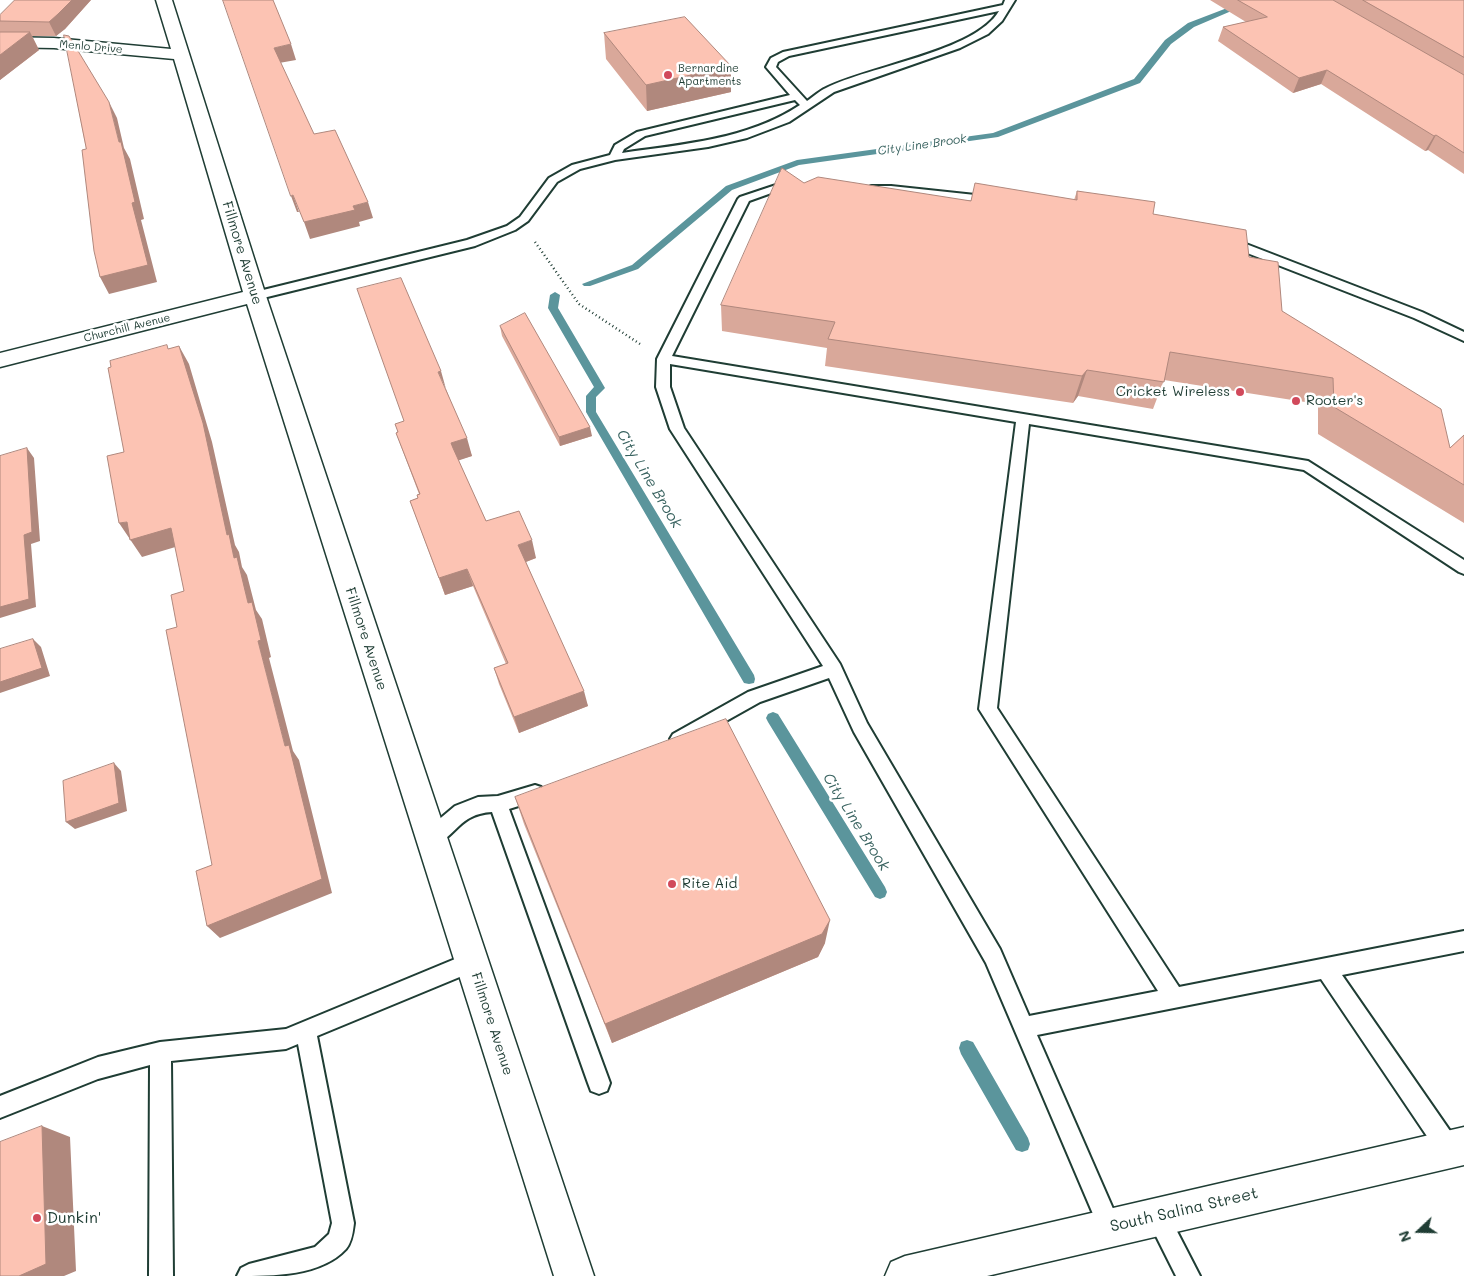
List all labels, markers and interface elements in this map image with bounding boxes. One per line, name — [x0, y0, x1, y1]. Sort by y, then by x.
street label: Menlo Drive — [59, 38, 123, 56]
place label: Bernardine Apartments — [678, 62, 741, 88]
marker: Bernardine Apartments — [662, 69, 674, 81]
water label: City Line Brook — [877, 132, 967, 158]
street label: Fillmore Avenue — [218, 199, 266, 307]
street label: Churchill Avenue — [82, 311, 172, 345]
place label: Cricket Wireless — [1116, 384, 1230, 400]
marker: Cricket Wireless — [1234, 386, 1246, 398]
place label: Rooter's — [1306, 393, 1363, 409]
marker: Rooter's — [1290, 395, 1302, 407]
water label: City Line Brook — [612, 426, 686, 532]
street label: Fillmore Avenue — [341, 585, 391, 693]
water label: City Line Brook — [819, 770, 893, 874]
place label: Rite Aid — [682, 876, 737, 892]
marker: Rite Aid — [666, 878, 678, 890]
street label: Fillmore Avenue — [467, 970, 517, 1078]
street label: South Salina Street — [1108, 1184, 1260, 1236]
north arrow — [1394, 1206, 1444, 1256]
place label: Dunkin' — [47, 1208, 101, 1228]
marker: Dunkin' — [31, 1212, 43, 1224]
text: N — [1394, 1228, 1415, 1245]

